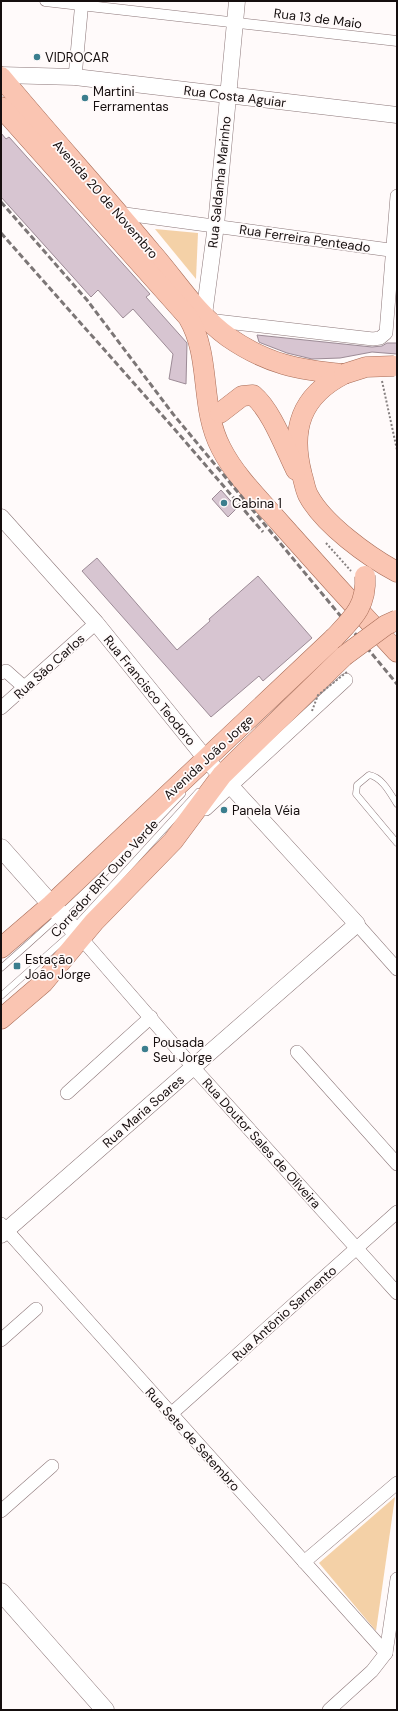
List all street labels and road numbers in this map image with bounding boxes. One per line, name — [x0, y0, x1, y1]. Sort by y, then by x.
street label: Rua 13 de Maio — [273, 5, 363, 32]
street label: Rua Costa Aguiar — [183, 82, 287, 111]
street label: Rua Saldanha Marinho — [204, 115, 235, 249]
street label: Avenida 20 de Novembro — [49, 136, 162, 263]
street label: Rua Ferreira Penteado — [238, 221, 372, 256]
street label: Rua São Carlos — [10, 630, 88, 703]
street label: Rua Francisco Teodoro — [100, 632, 200, 749]
street label: Avenida João Jorge — [160, 711, 257, 803]
street label: Corredor BRT Ouro Verde — [47, 816, 162, 941]
street label: Rua Maria Soares — [99, 1071, 188, 1152]
street label: Rua Doutor Sales de Oliveira — [199, 1075, 325, 1212]
street label: Rua Antônio Sarmento — [229, 1262, 340, 1365]
street label: Rua Sete de Setembro — [141, 1384, 244, 1495]

